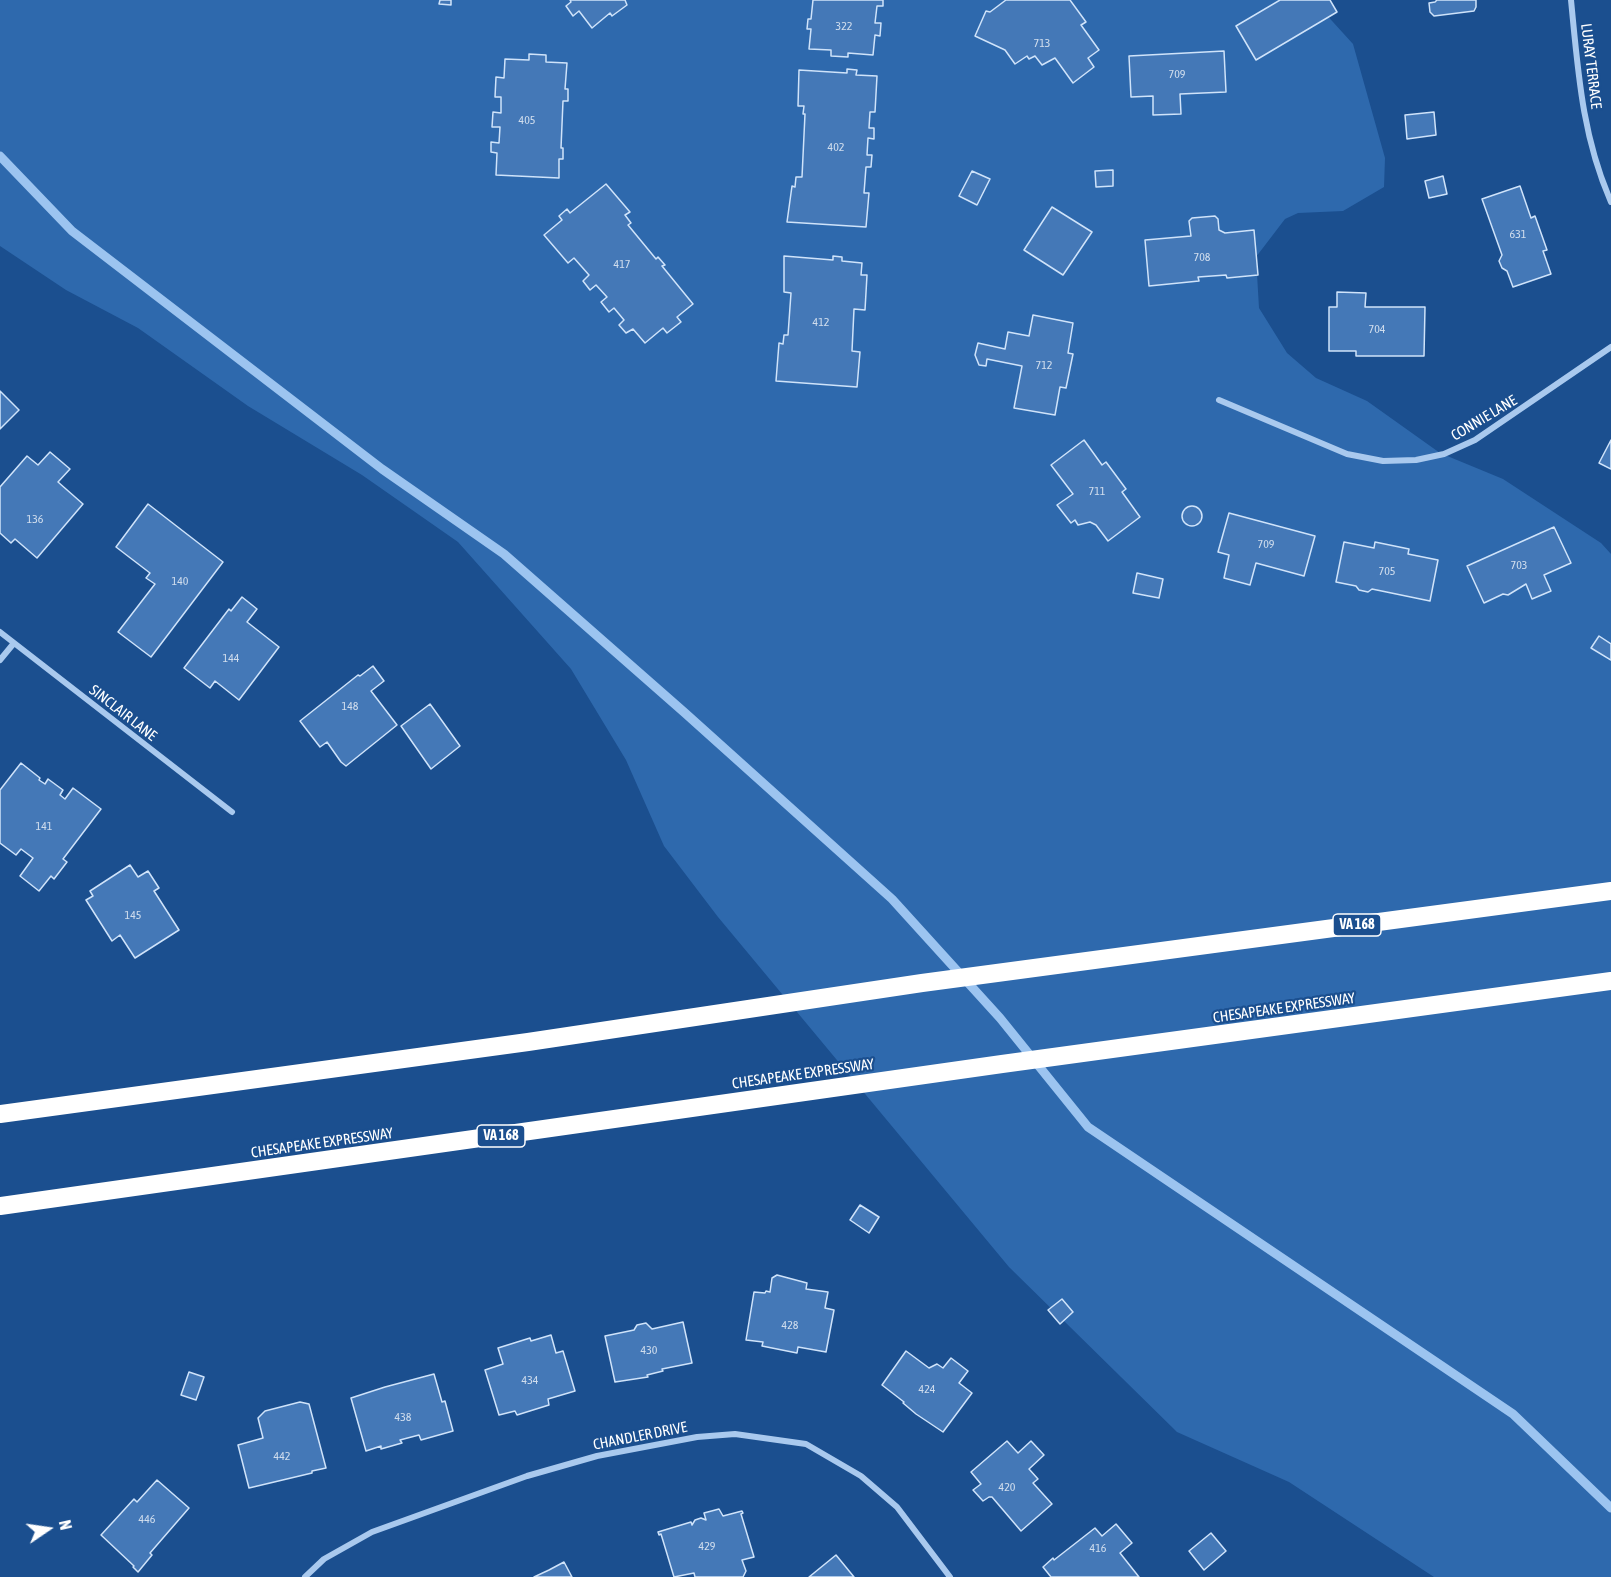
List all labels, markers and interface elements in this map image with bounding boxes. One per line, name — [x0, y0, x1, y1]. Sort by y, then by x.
house number: 322 — [836, 19, 852, 33]
street label: LURAY TERRACE — [1577, 22, 1605, 110]
house number: 713 — [1034, 36, 1050, 50]
house number: 709 — [1169, 67, 1185, 81]
house number: 405 — [519, 113, 535, 127]
house number: 402 — [828, 140, 844, 154]
house number: 631 — [1510, 227, 1526, 241]
house number: 708 — [1194, 250, 1210, 264]
house number: 417 — [614, 257, 630, 271]
house number: 412 — [813, 315, 829, 329]
house number: 704 — [1369, 322, 1385, 336]
house number: 712 — [1036, 358, 1052, 372]
street label: CONNIE LANE — [1448, 391, 1520, 445]
house number: 711 — [1089, 484, 1105, 498]
house number: 136 — [27, 512, 43, 526]
house number: 709 — [1258, 537, 1274, 551]
house number: 703 — [1511, 558, 1527, 572]
house number: 705 — [1379, 564, 1395, 578]
house number: 140 — [172, 574, 188, 588]
house number: 144 — [223, 651, 239, 665]
street label: SINCLAIR LANE — [86, 681, 160, 745]
house number: 148 — [342, 699, 358, 713]
house number: 141 — [36, 819, 52, 833]
house number: 145 — [125, 908, 141, 922]
road number: VA 168 — [1333, 914, 1381, 936]
street label: CHESAPEAKE EXPRESSWAY — [1212, 989, 1356, 1027]
street label: CHESAPEAKE EXPRESSWAY — [731, 1055, 875, 1093]
street label: CHESAPEAKE EXPRESSWAY — [250, 1124, 394, 1162]
road number: VA 168 — [477, 1125, 525, 1147]
house number: 428 — [782, 1318, 798, 1332]
house number: 430 — [641, 1343, 657, 1357]
house number: 434 — [522, 1373, 538, 1387]
house number: 424 — [919, 1382, 935, 1396]
house number: 438 — [395, 1410, 411, 1424]
street label: CHANDLER DRIVE — [592, 1418, 688, 1454]
house number: 442 — [274, 1449, 290, 1463]
house number: 420 — [999, 1480, 1015, 1494]
north arrow — [18, 1499, 78, 1559]
house number: 446 — [139, 1512, 155, 1526]
text: N — [56, 1518, 75, 1532]
house number: 429 — [699, 1539, 715, 1553]
house number: 416 — [1090, 1541, 1106, 1555]

